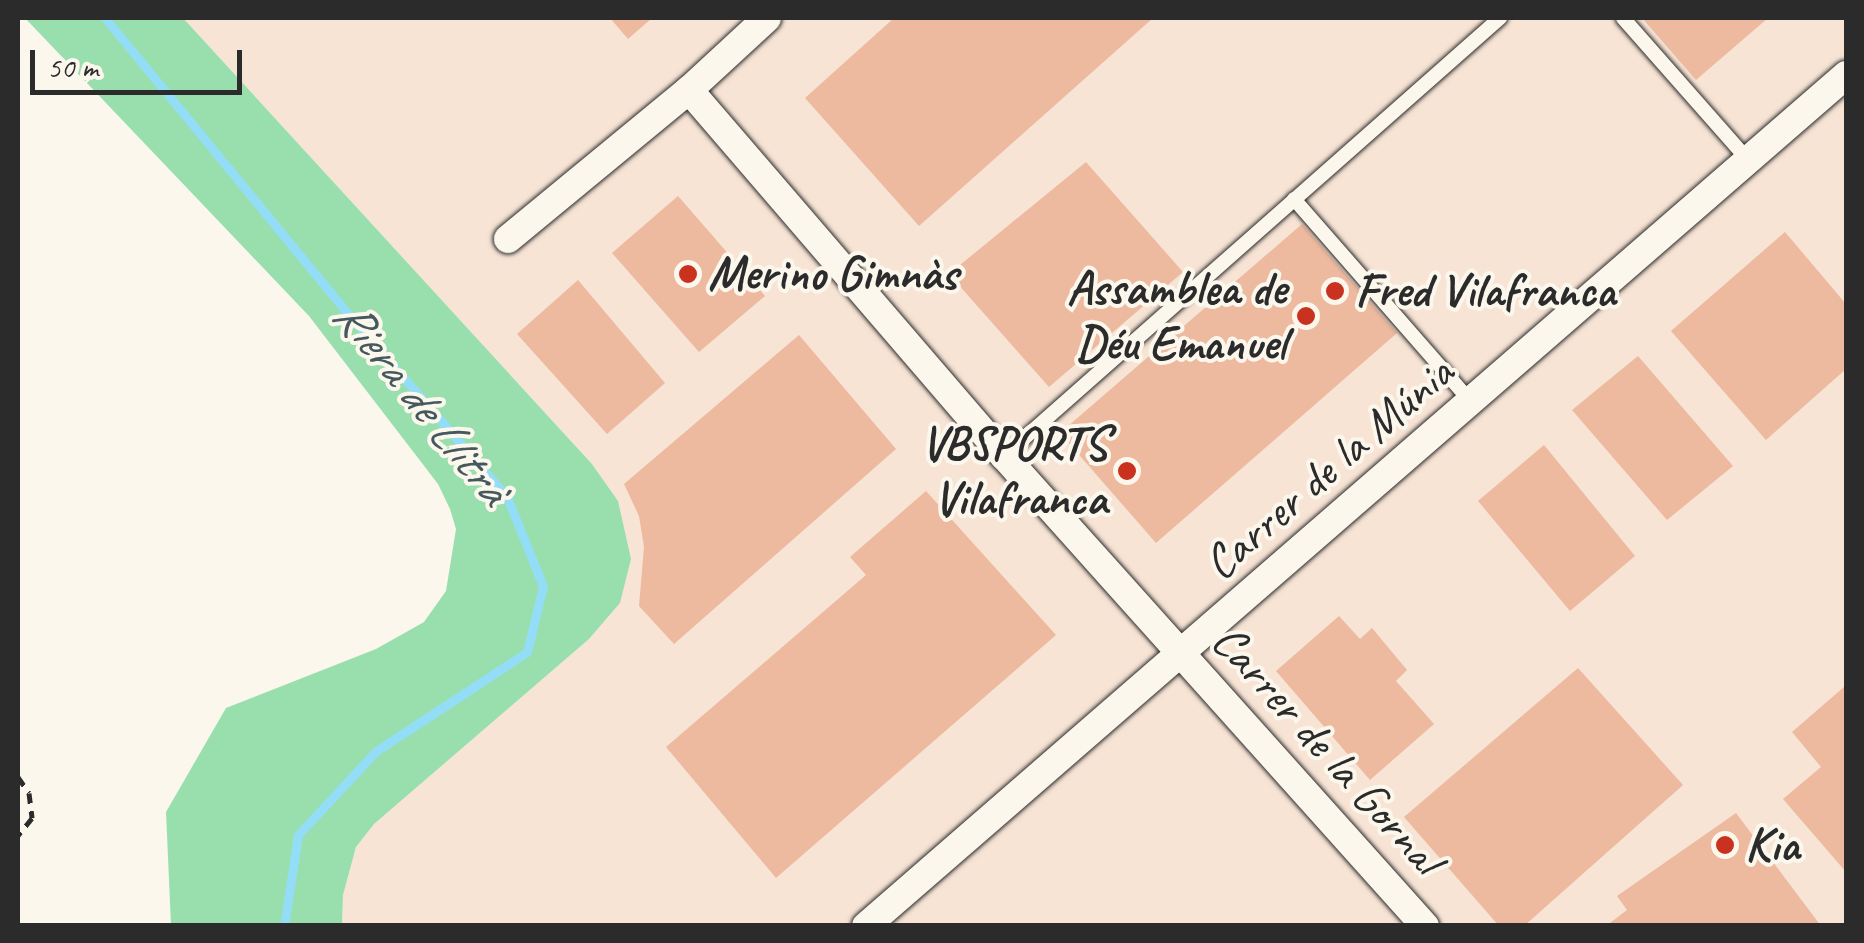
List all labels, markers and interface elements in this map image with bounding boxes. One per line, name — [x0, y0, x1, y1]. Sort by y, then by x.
scale bar — [35, 30, 248, 92]
text: 50 m — [47, 48, 98, 86]
place label: Merino Gimnàs — [708, 245, 957, 303]
place label: Assamblea de Déu Emanuel — [1067, 259, 1286, 372]
place label: Fred Vilafranca — [1355, 262, 1615, 320]
marker: Merino Gimnàs — [677, 263, 699, 285]
marker: Fred Vilafranca — [1324, 280, 1346, 302]
water label: Riera de Llitrà — [321, 286, 523, 516]
marker: Assamblea de Déu Emanuel — [1295, 305, 1317, 327]
street label: Carrer de la Múnia — [1192, 344, 1464, 592]
place label: VBSPORTS Vilafranca — [921, 414, 1107, 527]
marker: VBSPORTS Vilafranca — [1116, 460, 1138, 482]
street label: Carrer de la Gornal — [1200, 612, 1454, 886]
place label: Kia — [1745, 816, 1799, 874]
marker: Kia — [1714, 834, 1736, 856]

